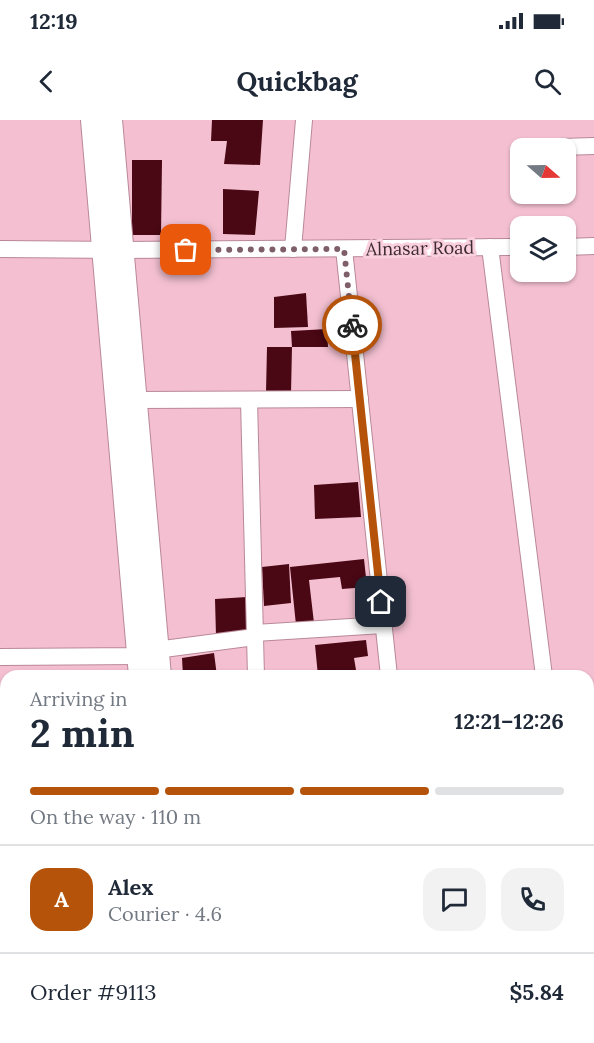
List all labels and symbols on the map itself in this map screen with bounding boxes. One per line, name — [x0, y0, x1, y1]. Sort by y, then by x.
north arrow — [510, 138, 576, 204]
pin — [160, 224, 211, 275]
street label: Alnasar Road — [365, 236, 475, 260]
courier — [322, 295, 382, 355]
pin — [355, 576, 406, 627]

